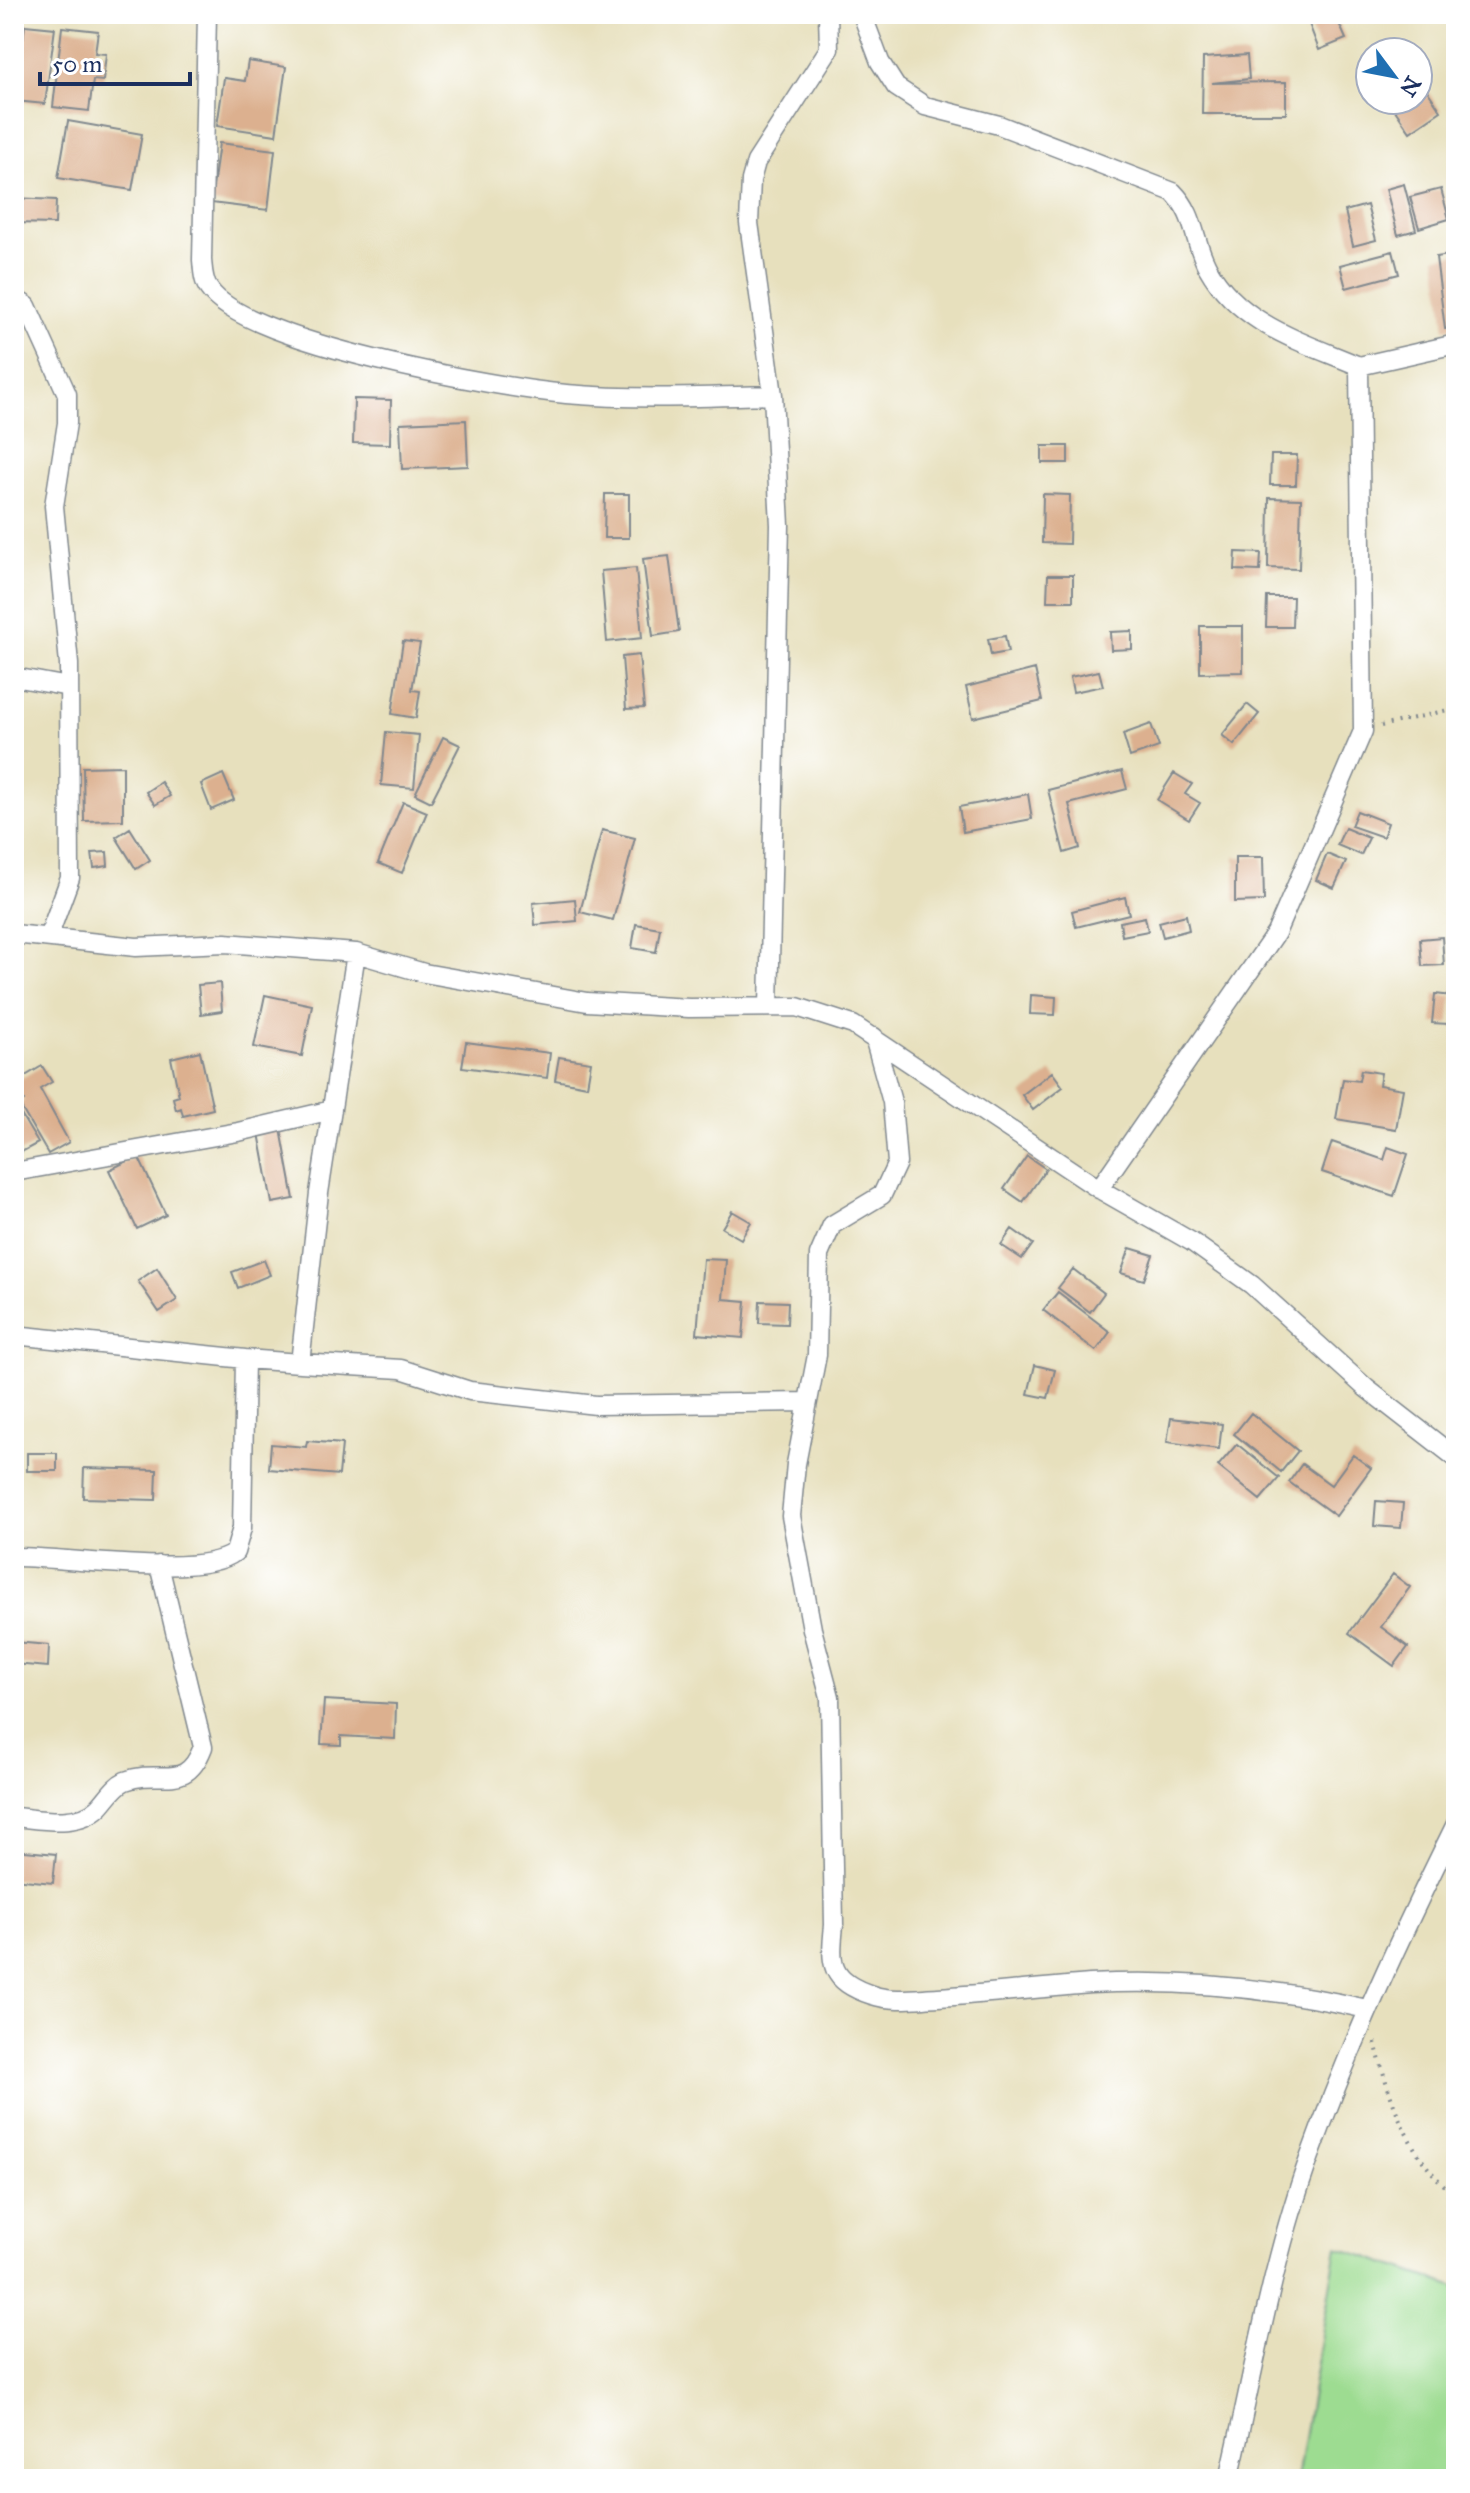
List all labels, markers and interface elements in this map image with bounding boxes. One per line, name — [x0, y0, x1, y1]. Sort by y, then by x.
scale bar — [40, 36, 190, 86]
north arrow — [1354, 36, 1434, 116]
text: 50 m — [52, 49, 102, 79]
text: N — [1394, 71, 1427, 102]

